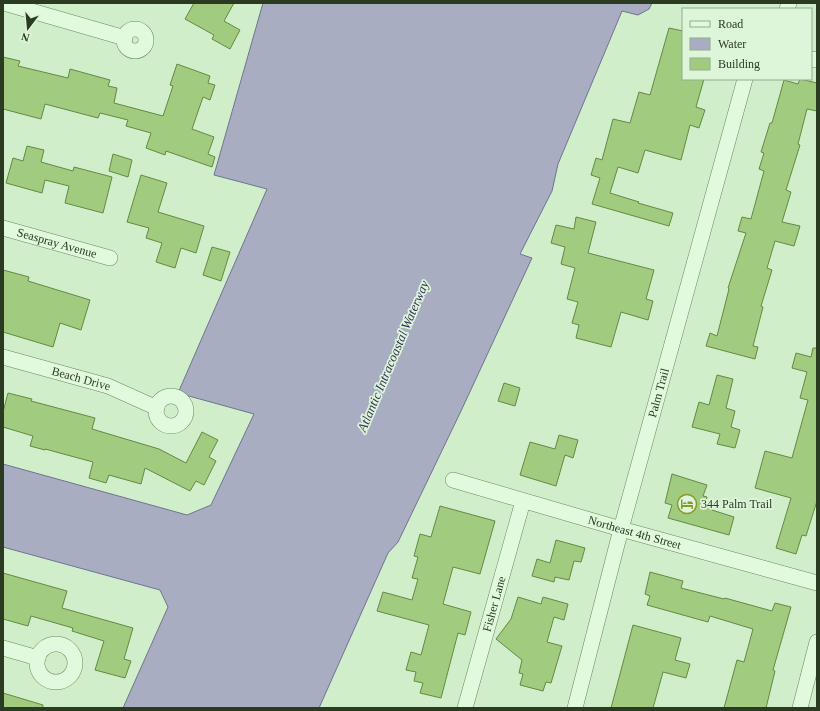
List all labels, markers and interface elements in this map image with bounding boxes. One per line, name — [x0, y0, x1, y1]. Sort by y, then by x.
north arrow — [8, 8, 48, 48]
legend — [682, 8, 812, 80]
text: Road — [718, 17, 743, 31]
text: N — [20, 31, 31, 44]
text: Water — [718, 37, 746, 51]
text: Building — [718, 57, 760, 71]
street label: Seaspray Avenue — [15, 225, 98, 261]
water label: Atlantic Intracoastal Waterway — [354, 278, 432, 435]
street label: Beach Drive — [50, 364, 112, 393]
street label: Palm Trail — [645, 366, 672, 419]
hotel icon: 344 Palm Trail — [676, 493, 698, 515]
place label: 344 Palm Trail — [701, 497, 773, 511]
street label: Northeast 4th Street — [586, 513, 683, 552]
street label: Fisher Lane — [480, 575, 509, 633]

